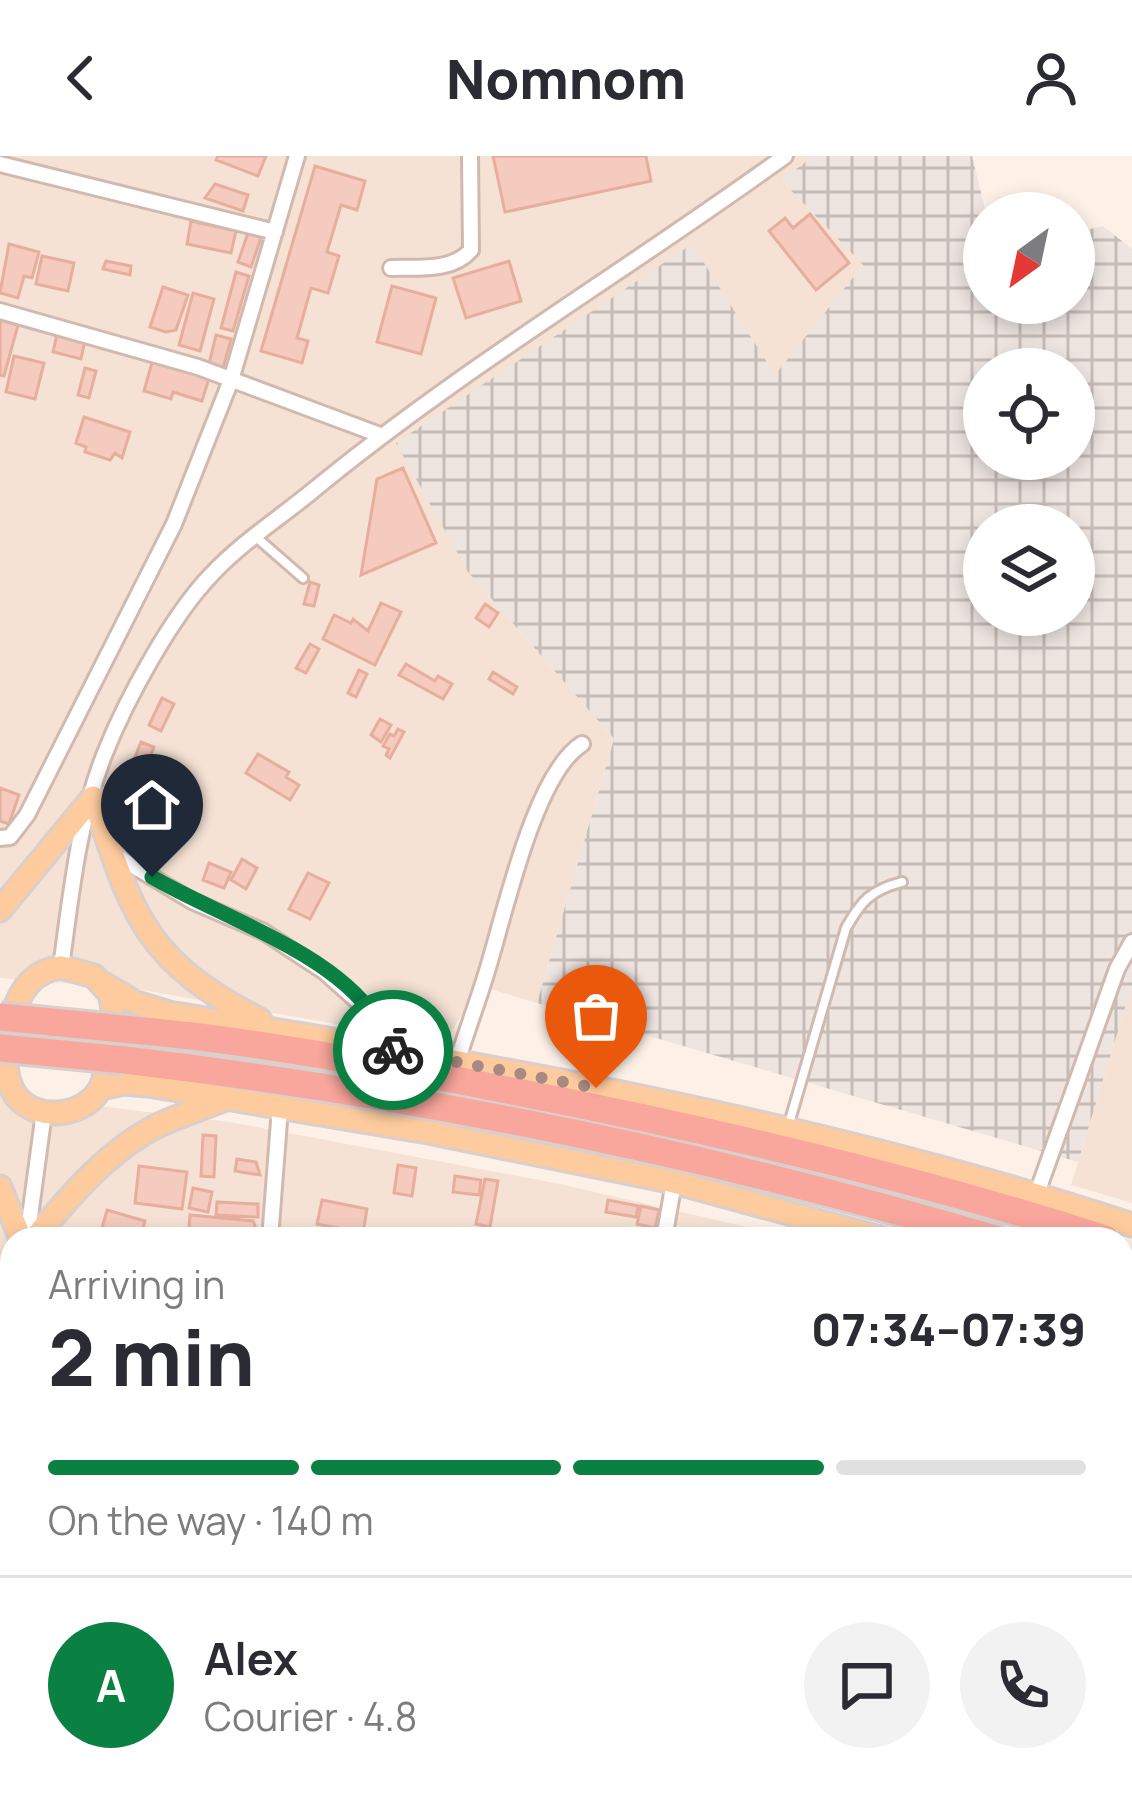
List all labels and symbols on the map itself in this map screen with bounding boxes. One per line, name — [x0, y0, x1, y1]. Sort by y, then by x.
north arrow — [963, 192, 1095, 324]
pin — [101, 754, 203, 877]
pin — [545, 965, 647, 1088]
courier — [333, 990, 453, 1110]

